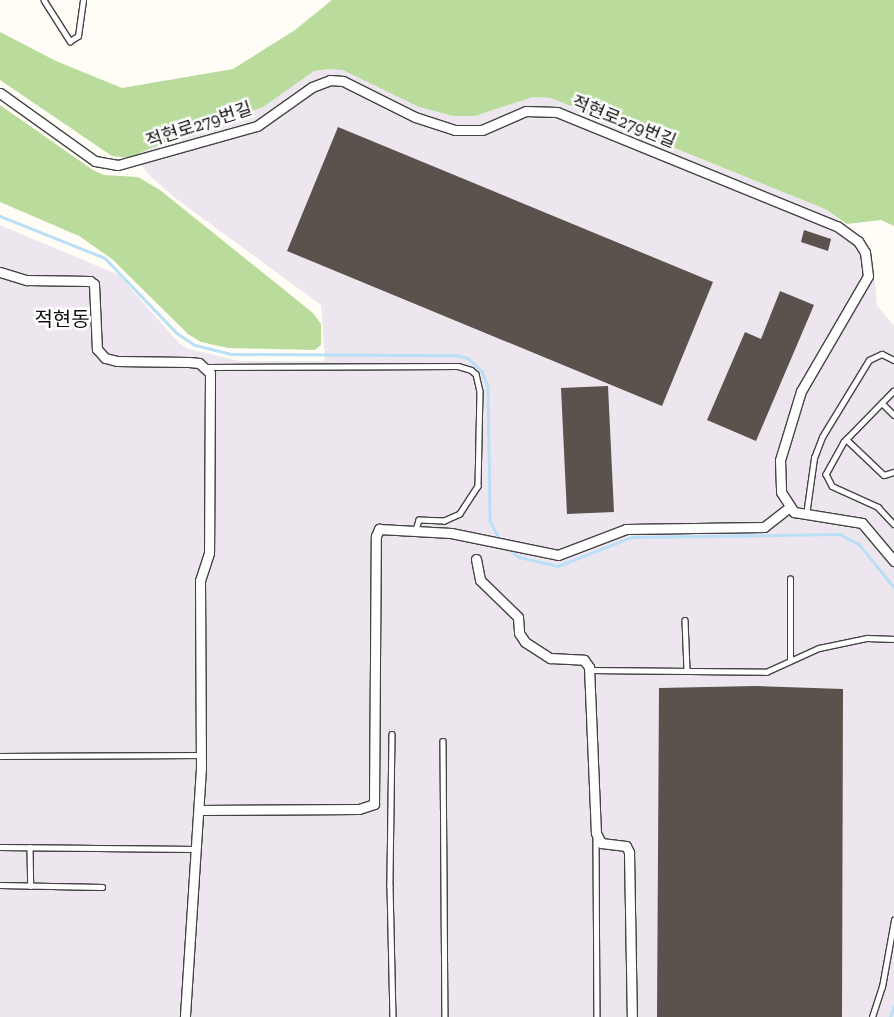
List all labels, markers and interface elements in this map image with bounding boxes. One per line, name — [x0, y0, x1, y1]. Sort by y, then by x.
street label: 적현로279번길 — [569, 91, 679, 153]
street label: 적현로279번길 — [143, 98, 255, 152]
district label: 적현동 — [34, 307, 90, 331]

